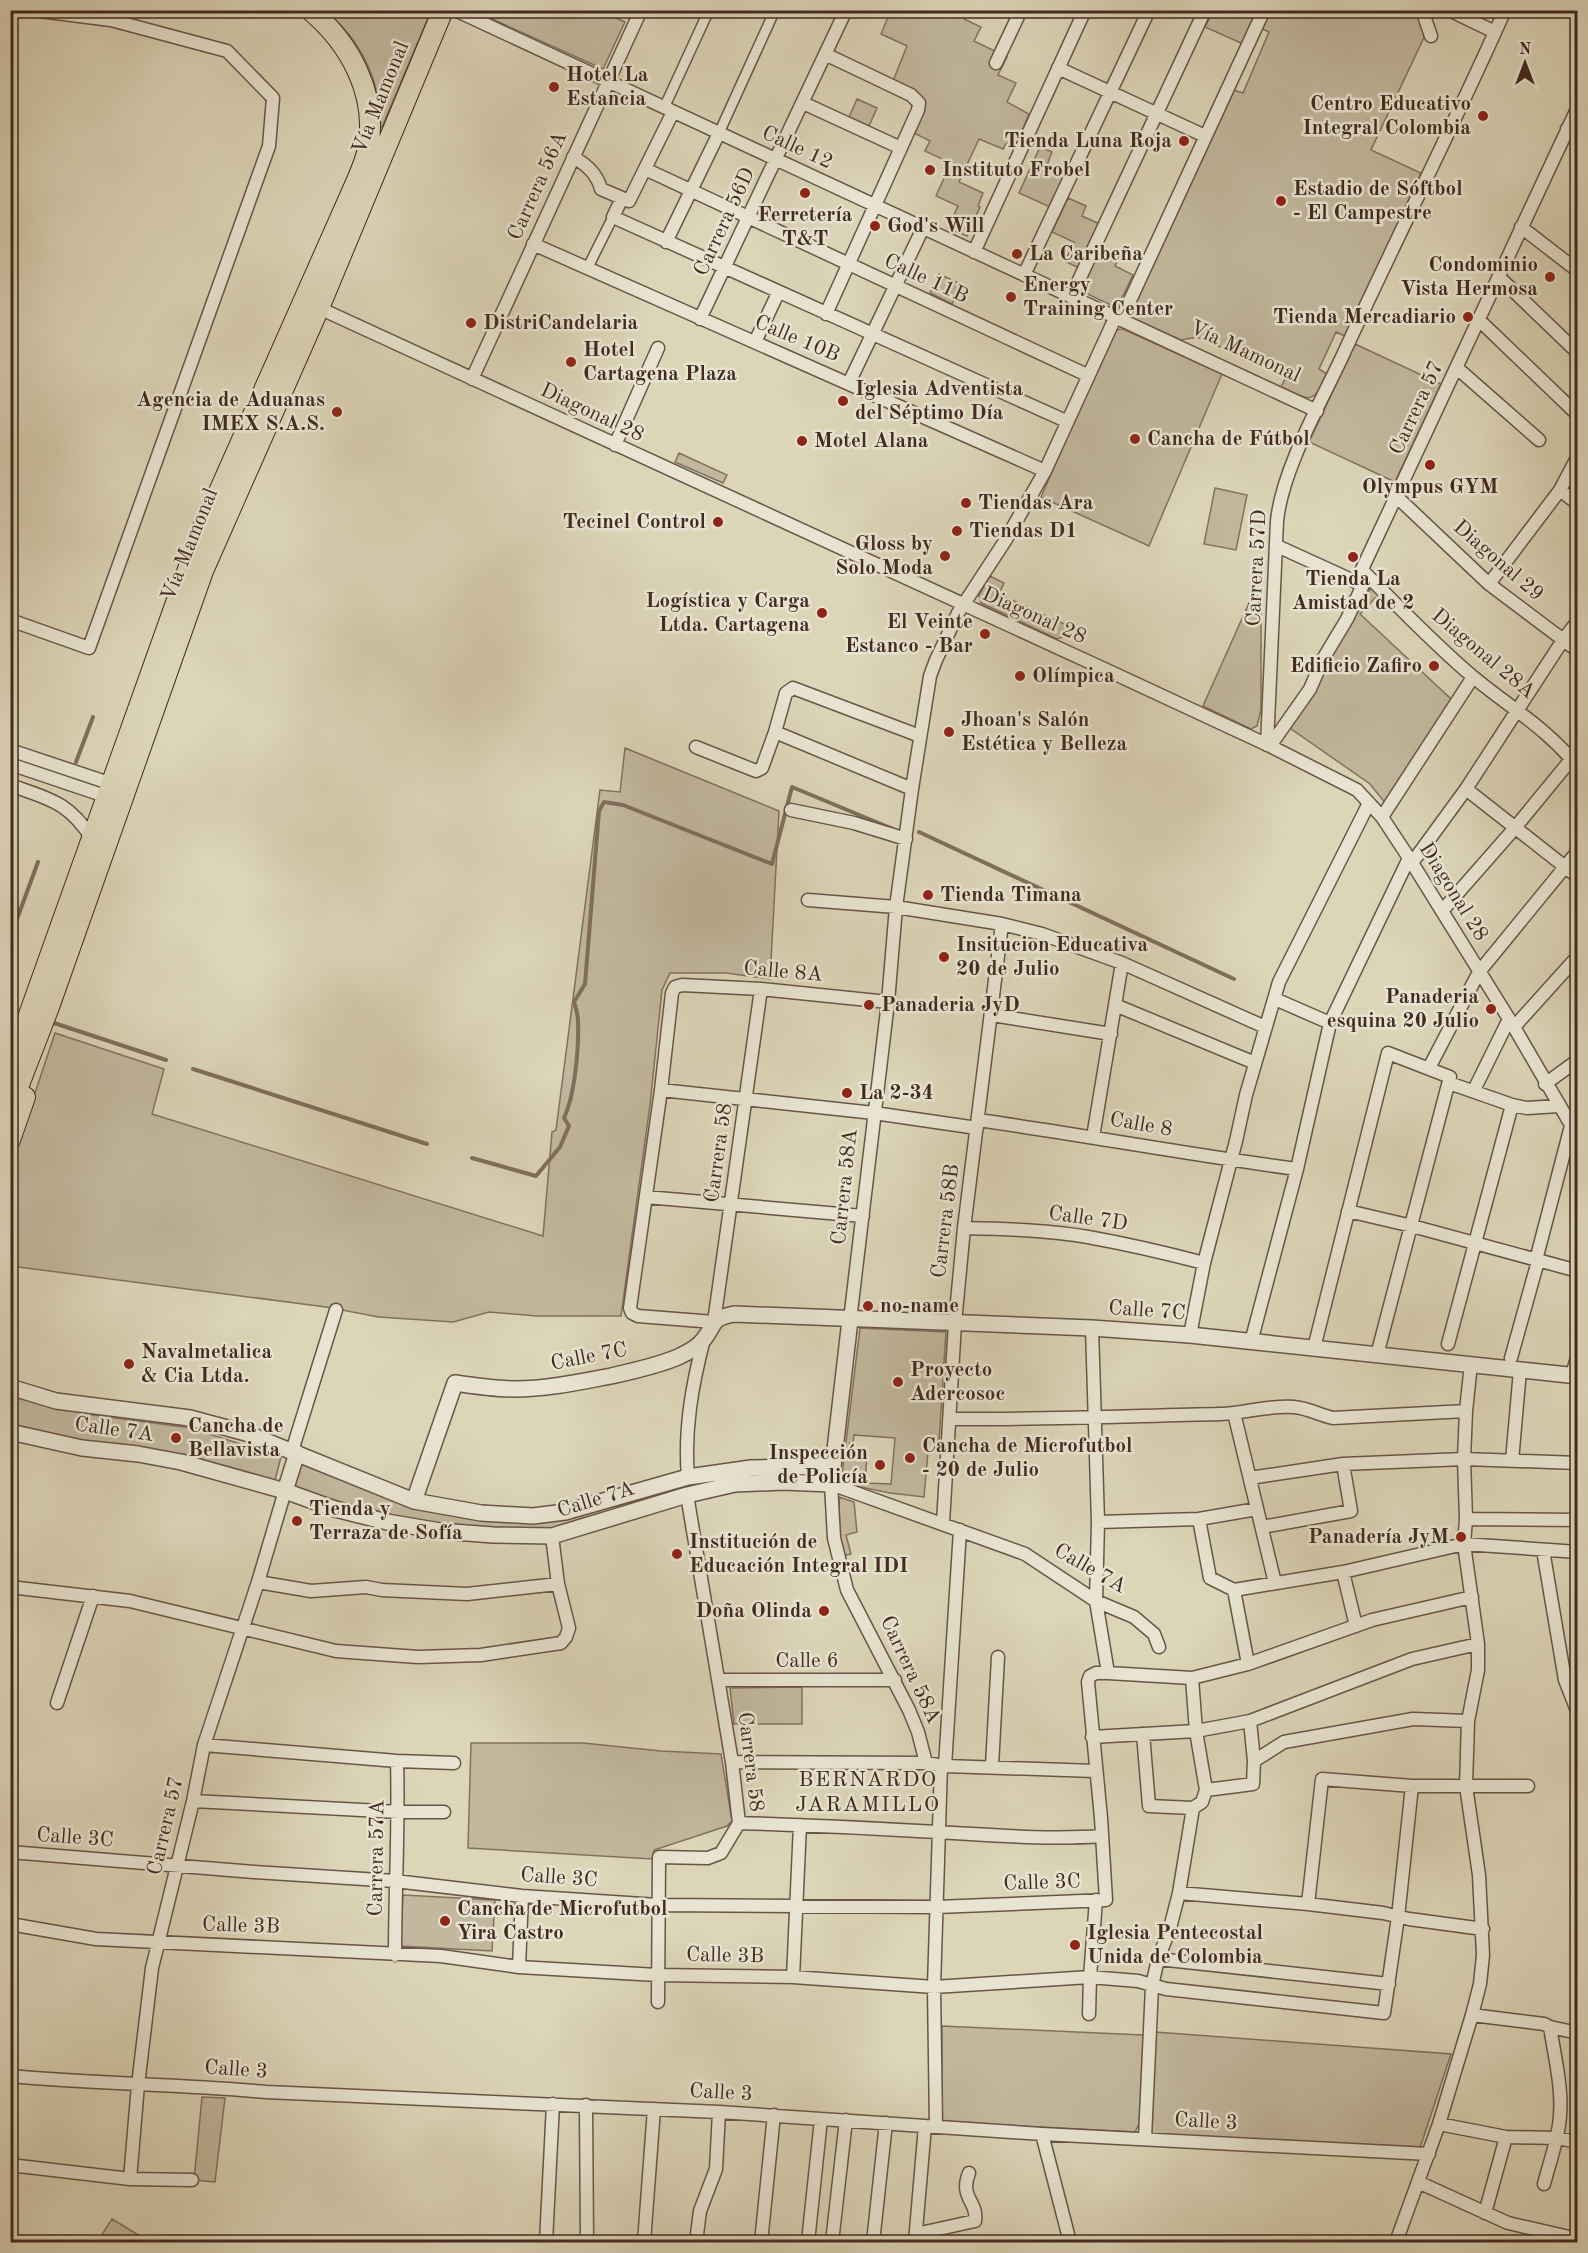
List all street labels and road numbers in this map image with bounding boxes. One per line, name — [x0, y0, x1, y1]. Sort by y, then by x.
street label: Vía Mamonal — [349, 38, 413, 157]
street label: Calle 12 — [758, 122, 836, 174]
street label: Carrera 56A — [505, 128, 571, 244]
street label: Carrera 56D — [691, 165, 759, 279]
street label: Calle 11B — [881, 250, 971, 308]
street label: Calle 10B — [751, 312, 843, 366]
street label: Vía Mamonal — [1186, 317, 1304, 387]
street label: Carrera 57 — [1386, 358, 1448, 458]
street label: Diagonal 28 — [537, 380, 647, 446]
street label: Vía Mamonal — [158, 485, 222, 604]
street label: Carrera 57D — [1243, 509, 1271, 627]
street label: Diagonal 29 — [1449, 516, 1547, 606]
street label: Diagonal 28 — [979, 584, 1089, 648]
street label: Diagonal 28A — [1427, 605, 1539, 703]
street label: Diagonal 28 — [1414, 839, 1492, 945]
street label: Calle 8A — [742, 958, 824, 986]
street label: Carrera 58 — [702, 1102, 736, 1204]
street label: Calle 8 — [1108, 1109, 1174, 1141]
street label: Carrera 58A — [828, 1128, 862, 1246]
street label: Carrera 58B — [929, 1163, 963, 1279]
street label: Calle 7D — [1047, 1203, 1129, 1235]
street label: Calle 7C — [1108, 1298, 1186, 1324]
street label: Calle 7C — [549, 1339, 629, 1375]
street label: Calle 7A — [73, 1414, 155, 1446]
street label: Calle 7A — [555, 1478, 637, 1522]
street label: Calle 7A — [1050, 1540, 1130, 1598]
street label: Carrera 58A — [876, 1613, 944, 1727]
street label: Calle 6 — [775, 1651, 839, 1672]
street label: Carrera 58 — [733, 1711, 767, 1813]
street label: Carrera 57 — [144, 1775, 188, 1877]
street label: Carrera 57A — [365, 1800, 389, 1916]
street label: Calle 3C — [36, 1825, 114, 1851]
street label: Calle 3C — [520, 1865, 598, 1891]
street label: Calle 3C — [1003, 1871, 1081, 1895]
street label: Calle 3B — [202, 1914, 280, 1938]
street label: Calle 3B — [686, 1945, 764, 1967]
street label: Calle 3 — [204, 2057, 268, 2083]
street label: Calle 3 — [689, 2081, 753, 2105]
street label: Calle 3 — [1174, 2110, 1238, 2134]

